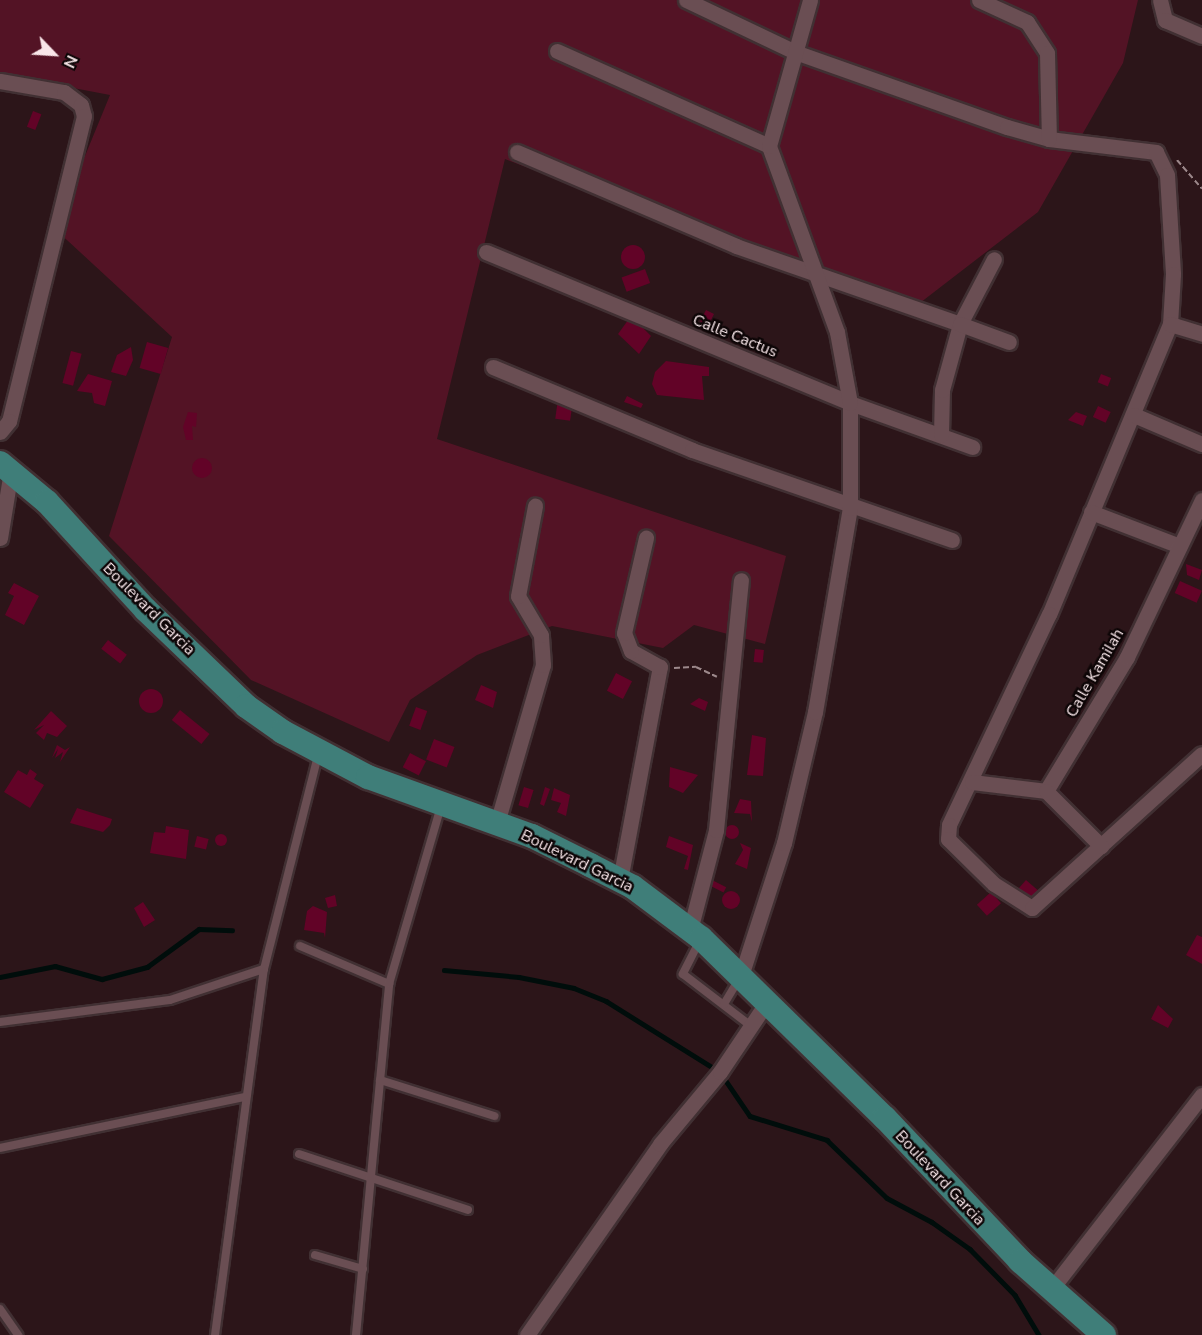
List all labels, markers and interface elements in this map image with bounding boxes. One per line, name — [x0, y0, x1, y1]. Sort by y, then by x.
north arrow — [24, 24, 84, 84]
text: N — [58, 52, 83, 72]
street label: Calle Cactus — [690, 310, 780, 362]
street label: Boulevard Garcia — [99, 559, 199, 659]
street label: Calle Kamilah — [1062, 625, 1128, 721]
street label: Boulevard Garcia — [518, 825, 636, 897]
street label: Boulevard Garcia — [891, 1127, 989, 1229]

